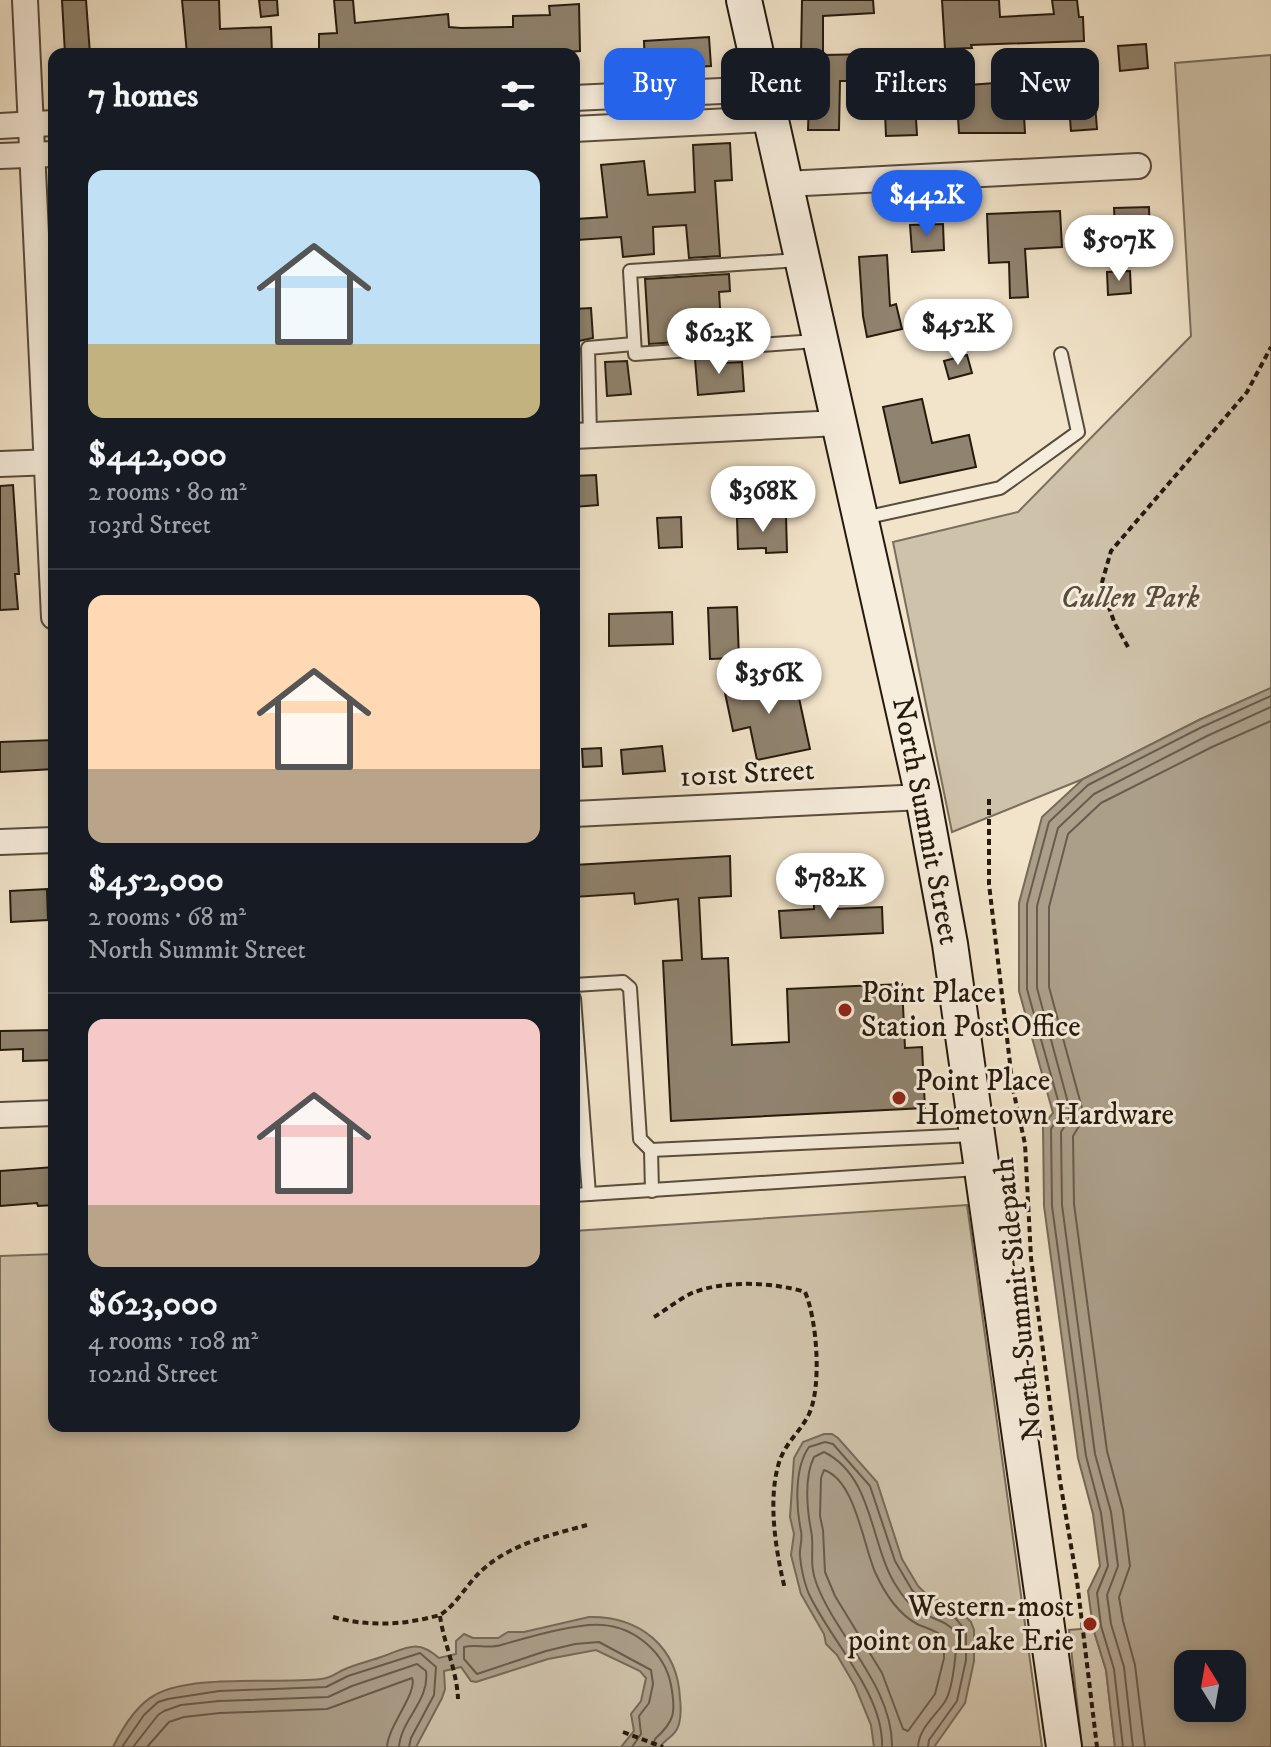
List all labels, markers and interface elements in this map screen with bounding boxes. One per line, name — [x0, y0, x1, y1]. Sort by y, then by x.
chip: Buy — [604, 48, 705, 120]
chip: Rent — [721, 48, 830, 120]
chip: Filters — [846, 48, 975, 120]
chip: New — [991, 48, 1099, 120]
icon: filters — [496, 74, 540, 118]
text: 7 homes — [88, 75, 198, 117]
pin: $442K — [871, 170, 983, 238]
text: $442K — [889, 179, 965, 212]
pin: $507K — [1063, 215, 1175, 283]
icon: home — [242, 222, 386, 366]
text: $507K — [1082, 224, 1156, 257]
pin: $452K — [902, 299, 1014, 367]
pin: $623K — [663, 308, 775, 376]
text: $452K — [922, 308, 994, 341]
text: $623K — [685, 317, 753, 350]
text: $442,000 — [88, 434, 227, 476]
pin: $368K — [707, 466, 819, 534]
text: $368K — [729, 475, 797, 508]
text: 2 rooms · 80 m² — [88, 476, 247, 509]
text: 103rd Street — [88, 509, 211, 542]
park label: Cullen Park — [1060, 580, 1200, 617]
icon: home — [242, 647, 386, 791]
pin: $356K — [713, 648, 825, 716]
text: $356K — [735, 657, 803, 690]
street label: North Summit Street — [883, 694, 967, 948]
street label: 101st Street — [679, 752, 815, 796]
pin: $782K — [774, 853, 886, 921]
text: $452,000 — [88, 859, 224, 901]
text: $782K — [794, 862, 866, 895]
text: 2 rooms · 68 m² — [88, 901, 246, 934]
text: North Summit Street — [88, 934, 306, 967]
place label: Point Place Station Post Office — [861, 975, 1081, 1046]
marker: Point Place Station Post Office — [836, 1001, 854, 1019]
place label: Point Place Hometown Hardware — [915, 1063, 1174, 1134]
icon: home — [242, 1071, 386, 1215]
marker: Point Place Hometown Hardware — [890, 1089, 908, 1107]
street label: North Summit Sidepath — [986, 1155, 1052, 1442]
text: $623,000 — [88, 1283, 218, 1325]
text: 4 rooms · 108 m² — [88, 1325, 258, 1358]
text: 102nd Street — [88, 1358, 218, 1391]
place label: Western-most point on Lake Erie — [847, 1589, 1074, 1660]
marker: Western-most point on Lake Erie — [1081, 1615, 1099, 1633]
north arrow — [1174, 1650, 1246, 1722]
map controls — [1174, 1650, 1246, 1722]

